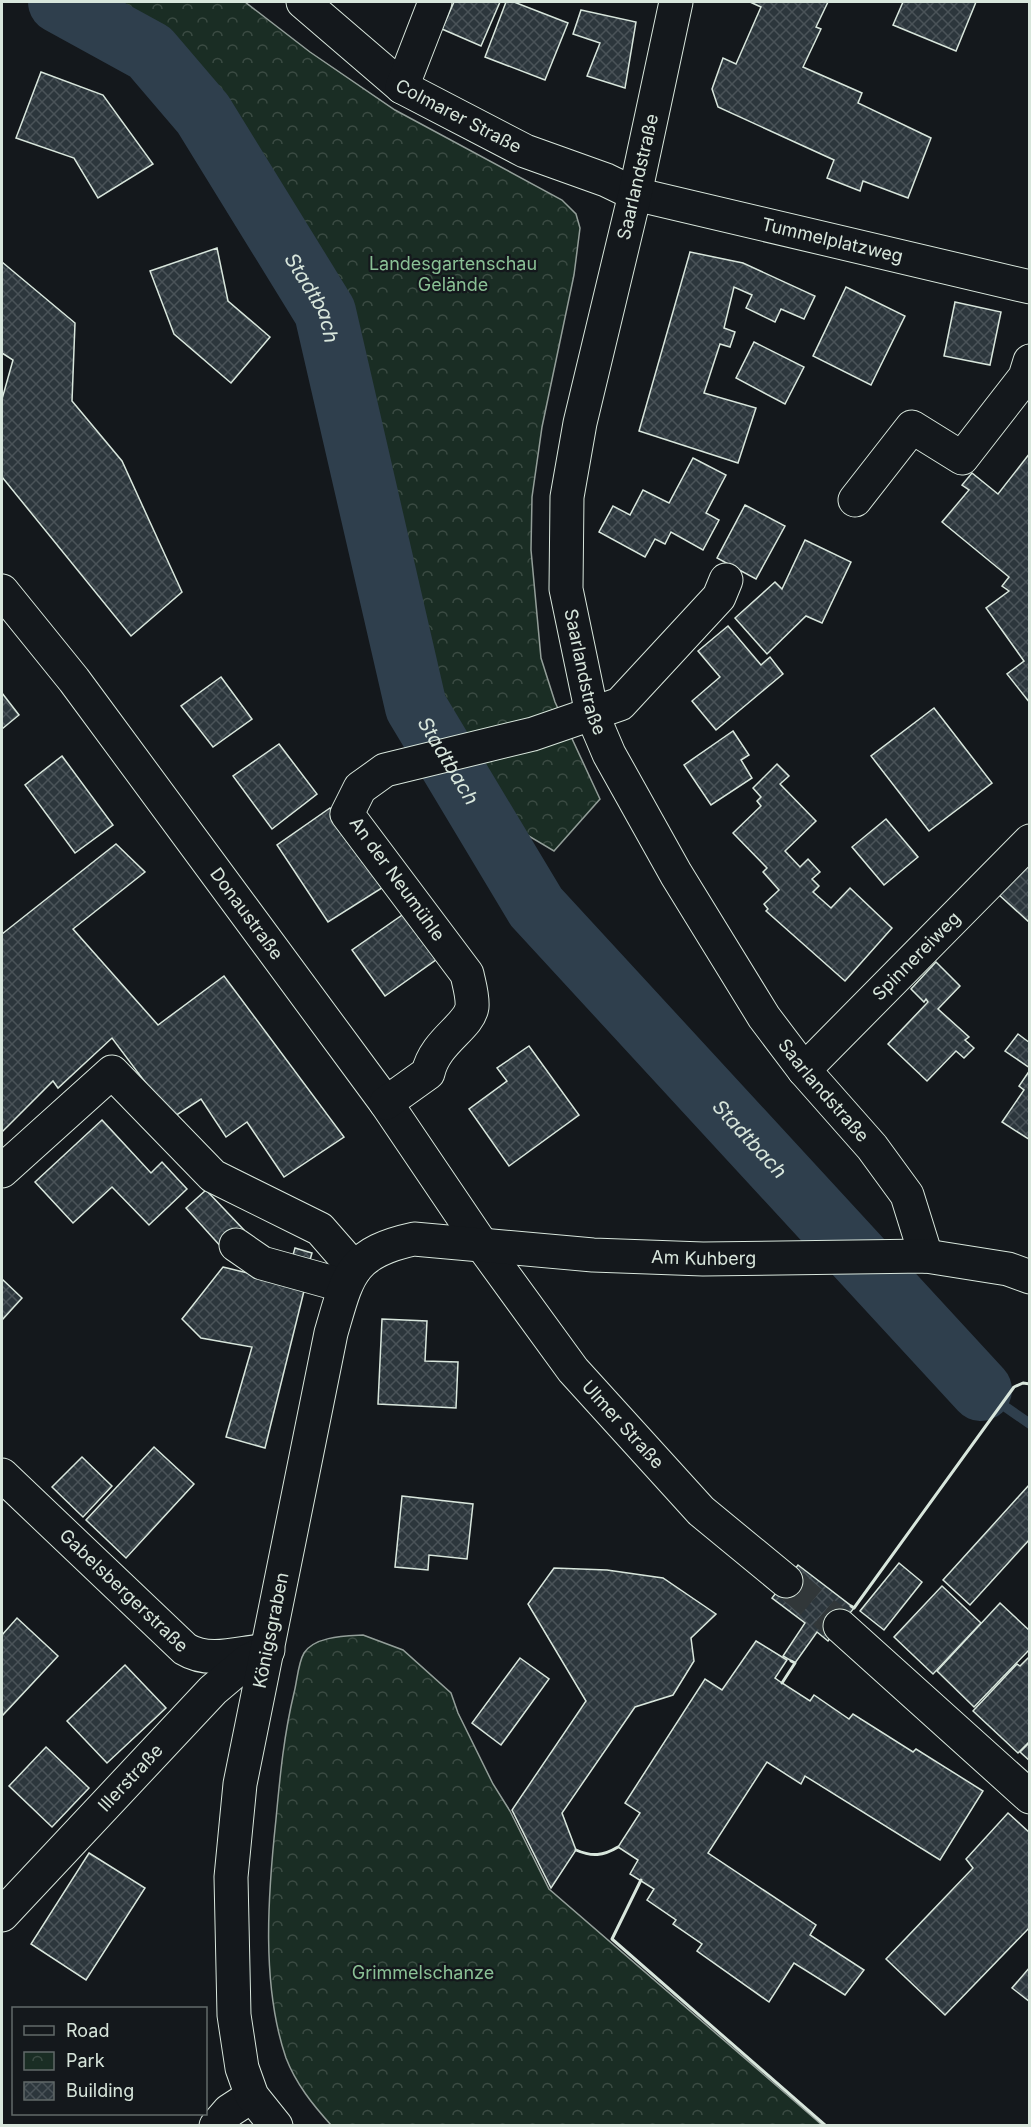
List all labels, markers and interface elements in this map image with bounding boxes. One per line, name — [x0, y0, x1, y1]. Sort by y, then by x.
street label: Colmarer Straße — [392, 74, 525, 157]
street label: Saarlandstraße — [613, 112, 662, 242]
street label: Tummelplatzweg — [760, 213, 905, 267]
water label: Stadtbach — [280, 249, 344, 345]
park label: Landesgartenschau Gelände — [369, 253, 537, 295]
street label: Saarlandstraße — [560, 607, 611, 738]
water label: Stadtbach — [413, 712, 484, 809]
street label: An der Neumühle — [345, 813, 449, 945]
street label: Donaustraße — [206, 863, 288, 964]
street label: Spinnereiweg — [868, 907, 964, 1004]
street label: Saarlandstraße — [774, 1034, 874, 1146]
water label: Stadtbach — [708, 1095, 792, 1183]
street label: Am Kuhberg — [651, 1246, 756, 1269]
street label: Ulmer Straße — [578, 1376, 668, 1473]
street label: Gabelsbergerstraße — [56, 1525, 193, 1656]
street label: Königsgraben — [249, 1570, 292, 1690]
street label: Illerstraße — [94, 1739, 167, 1816]
park label: Grimmelschanze — [352, 1962, 494, 1983]
legend — [12, 2007, 207, 2115]
text: Road — [66, 2020, 109, 2041]
text: Park — [66, 2050, 105, 2071]
text: Building — [66, 2080, 134, 2101]

